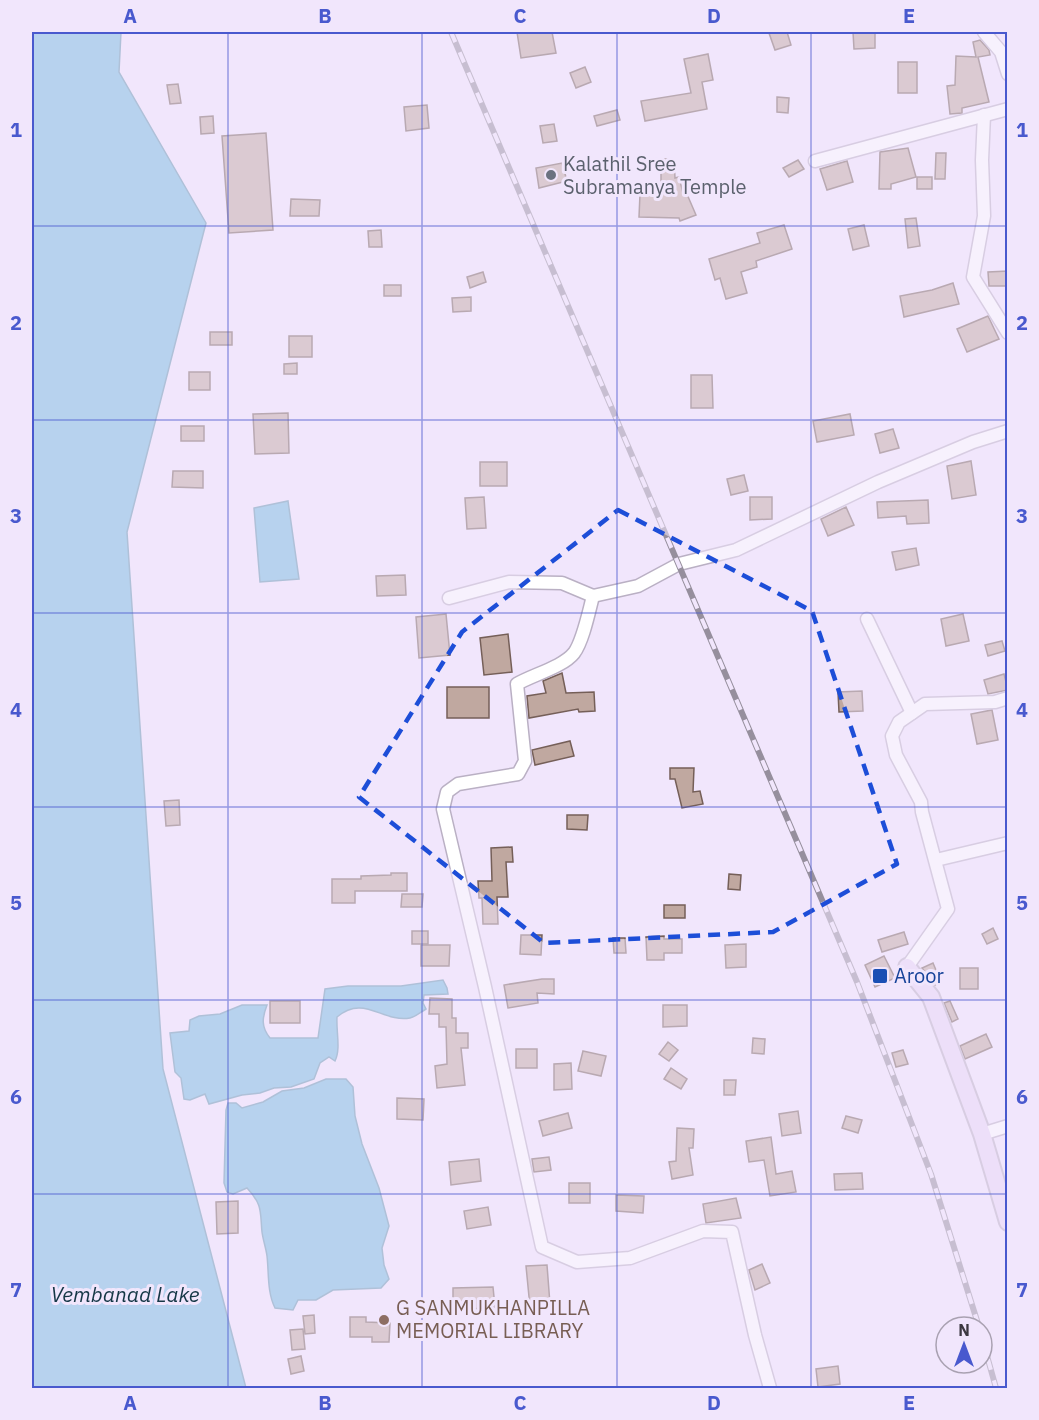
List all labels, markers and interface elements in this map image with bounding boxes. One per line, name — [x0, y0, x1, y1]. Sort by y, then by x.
text: A — [123, 2, 137, 29]
text: B — [318, 2, 332, 29]
text: C — [513, 2, 527, 29]
text: D — [707, 2, 721, 29]
text: E — [903, 2, 915, 29]
text: 1 — [10, 116, 22, 143]
text: 1 — [1016, 116, 1028, 143]
place label: Kalathil Sree Subramanya Temple — [563, 150, 747, 200]
marker: Kalathil Sree Subramanya Temple — [544, 168, 558, 182]
text: 2 — [10, 309, 22, 336]
text: 2 — [1016, 309, 1028, 336]
text: 3 — [10, 502, 22, 529]
text: 3 — [1016, 502, 1028, 529]
text: 4 — [10, 696, 22, 723]
text: 4 — [1016, 696, 1028, 723]
text: 5 — [10, 889, 22, 916]
text: 5 — [1016, 889, 1028, 916]
place label: Aroor — [894, 962, 944, 989]
marker: Aroor — [871, 967, 889, 985]
text: 6 — [10, 1083, 22, 1110]
text: 6 — [1016, 1083, 1028, 1110]
text: 7 — [10, 1276, 22, 1303]
text: 7 — [1016, 1276, 1028, 1303]
water label: Vembanad Lake — [50, 1280, 200, 1308]
place label: G SANMUKHANPILLA MEMORIAL LIBRARY — [396, 1294, 590, 1344]
marker: G SANMUKHANPILLA MEMORIAL LIBRARY — [377, 1313, 391, 1327]
north arrow — [934, 1315, 994, 1375]
text: N — [958, 1320, 970, 1340]
text: A — [123, 1389, 137, 1416]
text: B — [318, 1389, 332, 1416]
text: C — [513, 1389, 527, 1416]
text: D — [707, 1389, 721, 1416]
text: E — [903, 1389, 915, 1416]

